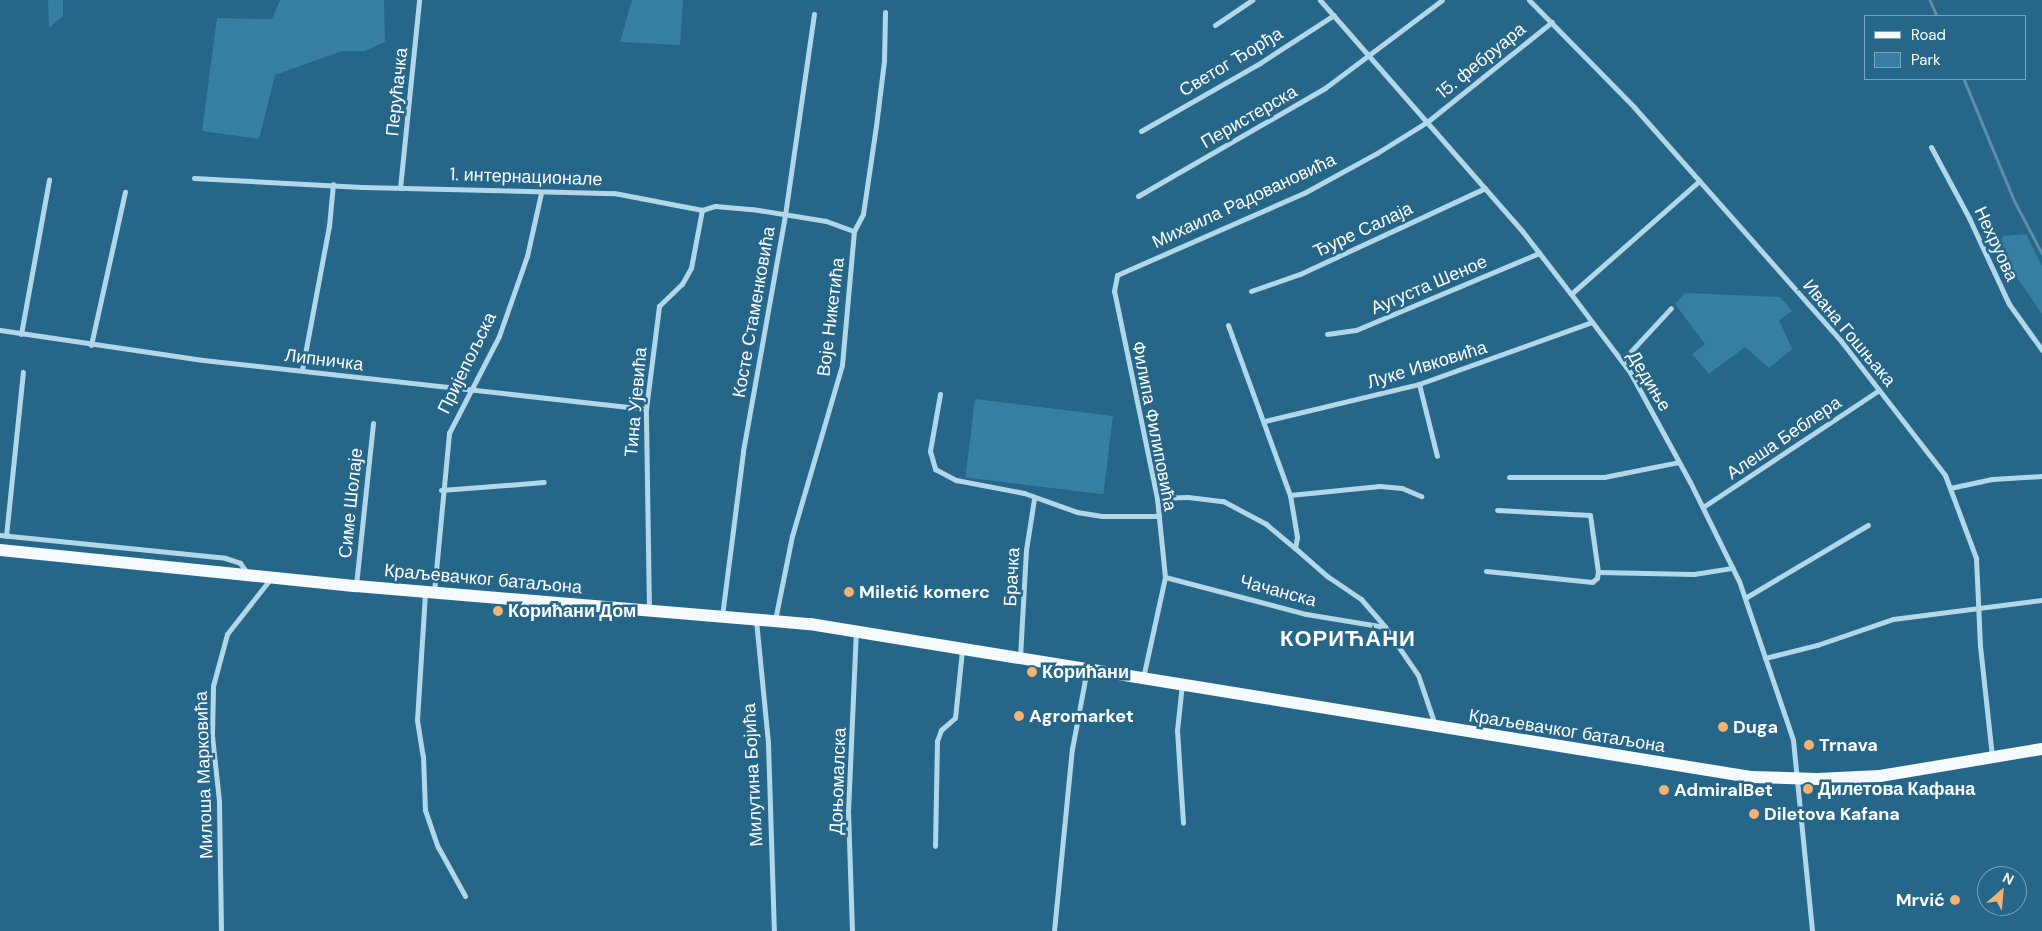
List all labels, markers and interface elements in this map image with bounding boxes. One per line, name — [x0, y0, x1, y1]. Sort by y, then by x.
legend — [1864, 15, 2027, 80]
street label: 15. фебруара — [1432, 18, 1530, 104]
street label: Светог Ђорђа — [1175, 23, 1287, 101]
text: Road — [1911, 25, 1946, 45]
street label: Перућачка — [382, 47, 412, 137]
text: Park — [1911, 50, 1941, 70]
street label: Перистерска — [1197, 81, 1301, 153]
street label: Михаила Радовановића — [1149, 149, 1339, 253]
street label: 1. интернационале — [449, 164, 603, 190]
street label: Ђуре Салаја — [1310, 198, 1416, 262]
street label: Нехруова — [1969, 203, 2023, 285]
street label: Косте Стаменковића — [728, 225, 780, 399]
street label: Аугуста Шеное — [1367, 251, 1491, 319]
street label: Воје Никетића — [813, 256, 849, 378]
street label: Ивана Гошњака — [1798, 275, 1900, 391]
street label: Пријепољска — [433, 309, 501, 417]
street label: Луке Ивковића — [1364, 337, 1490, 393]
street label: Филипа Филиповића — [1127, 339, 1181, 513]
street label: Липничка — [283, 344, 365, 376]
street label: Тина Ујевића — [620, 346, 652, 458]
street label: Дедиње — [1622, 347, 1676, 415]
street label: Алеша Беблера — [1723, 392, 1845, 484]
street label: Симе Шолаје — [334, 447, 368, 559]
street label: Брачка — [1000, 547, 1024, 607]
street label: Краљевачког батаљона — [383, 560, 583, 598]
street label: Чачанска — [1237, 570, 1319, 612]
place label: Miletić komerc — [859, 581, 990, 603]
marker: Miletić komerc — [843, 586, 855, 598]
place label: Корићани Дом — [508, 600, 636, 622]
marker: Корићани Дом — [492, 605, 504, 617]
district label: КОРИЋАНИ — [1279, 626, 1417, 652]
place label: Корићани — [1042, 661, 1129, 683]
marker: Корићани — [1026, 666, 1038, 678]
street label: Милоша Марковића — [190, 691, 218, 859]
street label: Милутина Бојића — [738, 703, 768, 847]
place label: Agromarket — [1029, 705, 1134, 727]
street label: Краљевачког батаљона — [1467, 705, 1667, 757]
marker: Agromarket — [1013, 710, 1025, 722]
place label: Duga — [1733, 716, 1778, 738]
marker: Duga — [1717, 721, 1729, 733]
street label: Доњомалска — [825, 727, 851, 835]
place label: Trnava — [1819, 734, 1878, 756]
marker: Trnava — [1803, 739, 1815, 751]
place label: Дилетова Кафана — [1818, 778, 1975, 800]
place label: AdmiralBet — [1674, 779, 1773, 801]
marker: Дилетова Кафана — [1802, 783, 1814, 795]
marker: AdmiralBet — [1658, 784, 1670, 796]
place label: Diletova Kafana — [1764, 803, 1900, 825]
marker: Diletova Kafana — [1748, 808, 1760, 820]
north arrow — [1977, 866, 2027, 916]
text: N — [2000, 868, 2017, 889]
place label: Mrvić — [1896, 889, 1945, 911]
marker: Mrvić — [1949, 894, 1961, 906]

